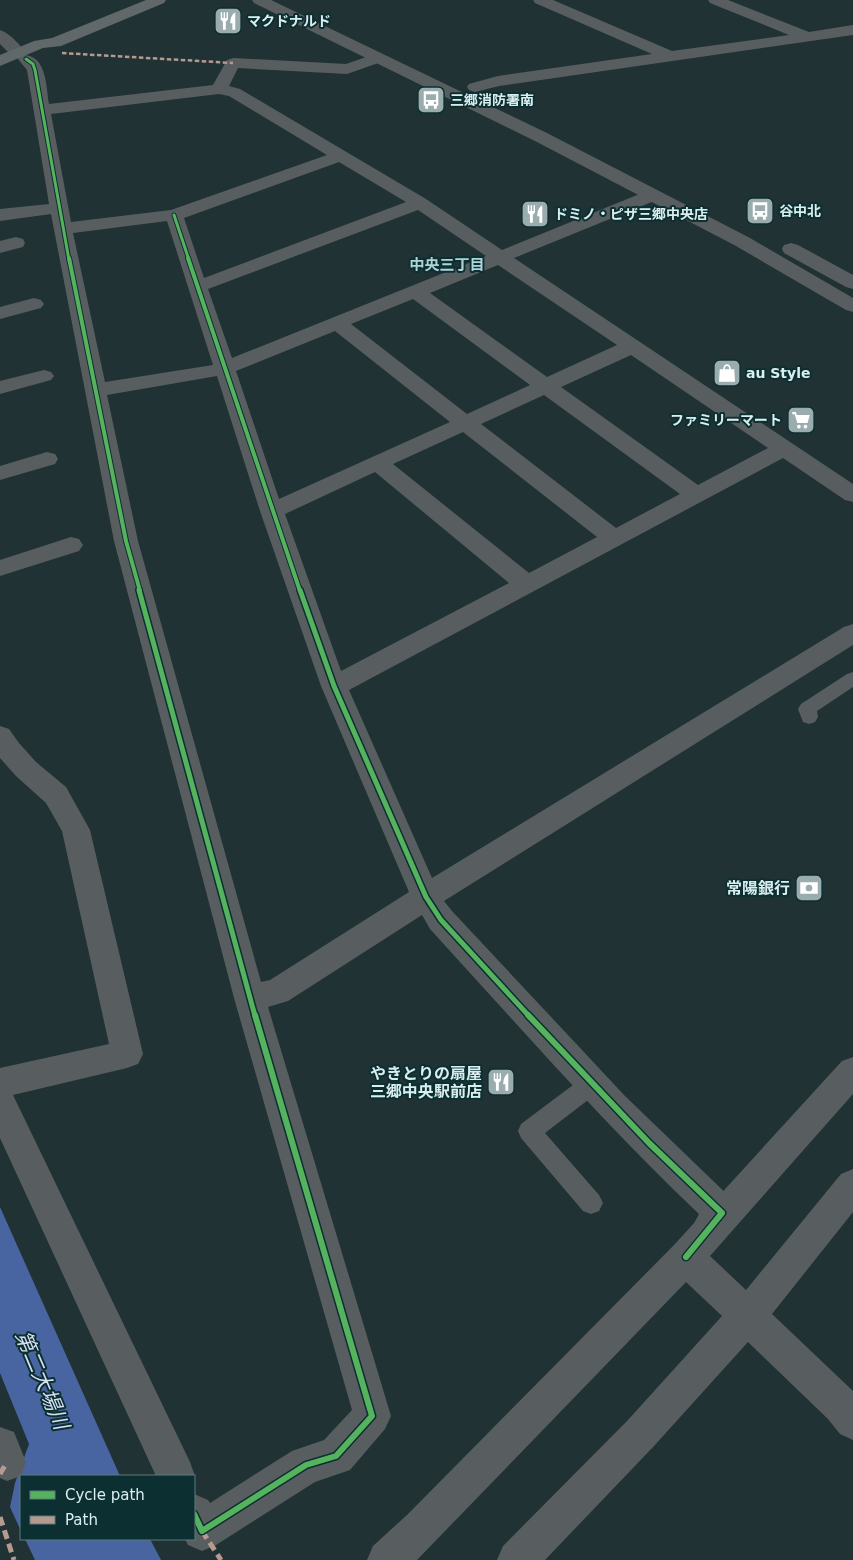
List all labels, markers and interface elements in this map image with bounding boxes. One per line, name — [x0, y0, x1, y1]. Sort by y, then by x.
restaurant icon: マクドナルド — [213, 6, 243, 36]
place label: マクドナルド — [247, 13, 331, 29]
bus stop icon: 三郷消防署南 — [416, 85, 446, 115]
place label: 三郷消防署南 — [450, 92, 534, 108]
bus stop icon: 谷中北 — [745, 196, 775, 226]
restaurant icon: ドミノ・ピザ三郷中央店 — [520, 199, 550, 229]
place label: 谷中北 — [779, 203, 821, 219]
place label: ドミノ・ピザ三郷中央店 — [554, 206, 708, 222]
district label: 中央三丁目 — [409, 256, 485, 274]
shop icon: au Style — [712, 358, 742, 388]
place label: au Style — [746, 365, 810, 381]
supermarket icon: ファミリーマート — [786, 405, 816, 435]
place label: ファミリーマート — [670, 412, 782, 428]
bank icon: 常陽銀行 — [794, 873, 824, 903]
place label: 常陽銀行 — [726, 879, 790, 898]
place label: やきとりの扇屋 三郷中央駅前店 — [370, 1064, 482, 1101]
restaurant icon: やきとりの扇屋 三郷中央駅前店 — [486, 1067, 516, 1097]
water label: 第二大場川 — [10, 1327, 74, 1435]
legend — [20, 1475, 195, 1540]
text: Cycle path — [65, 1486, 145, 1504]
text: Path — [65, 1511, 98, 1529]

